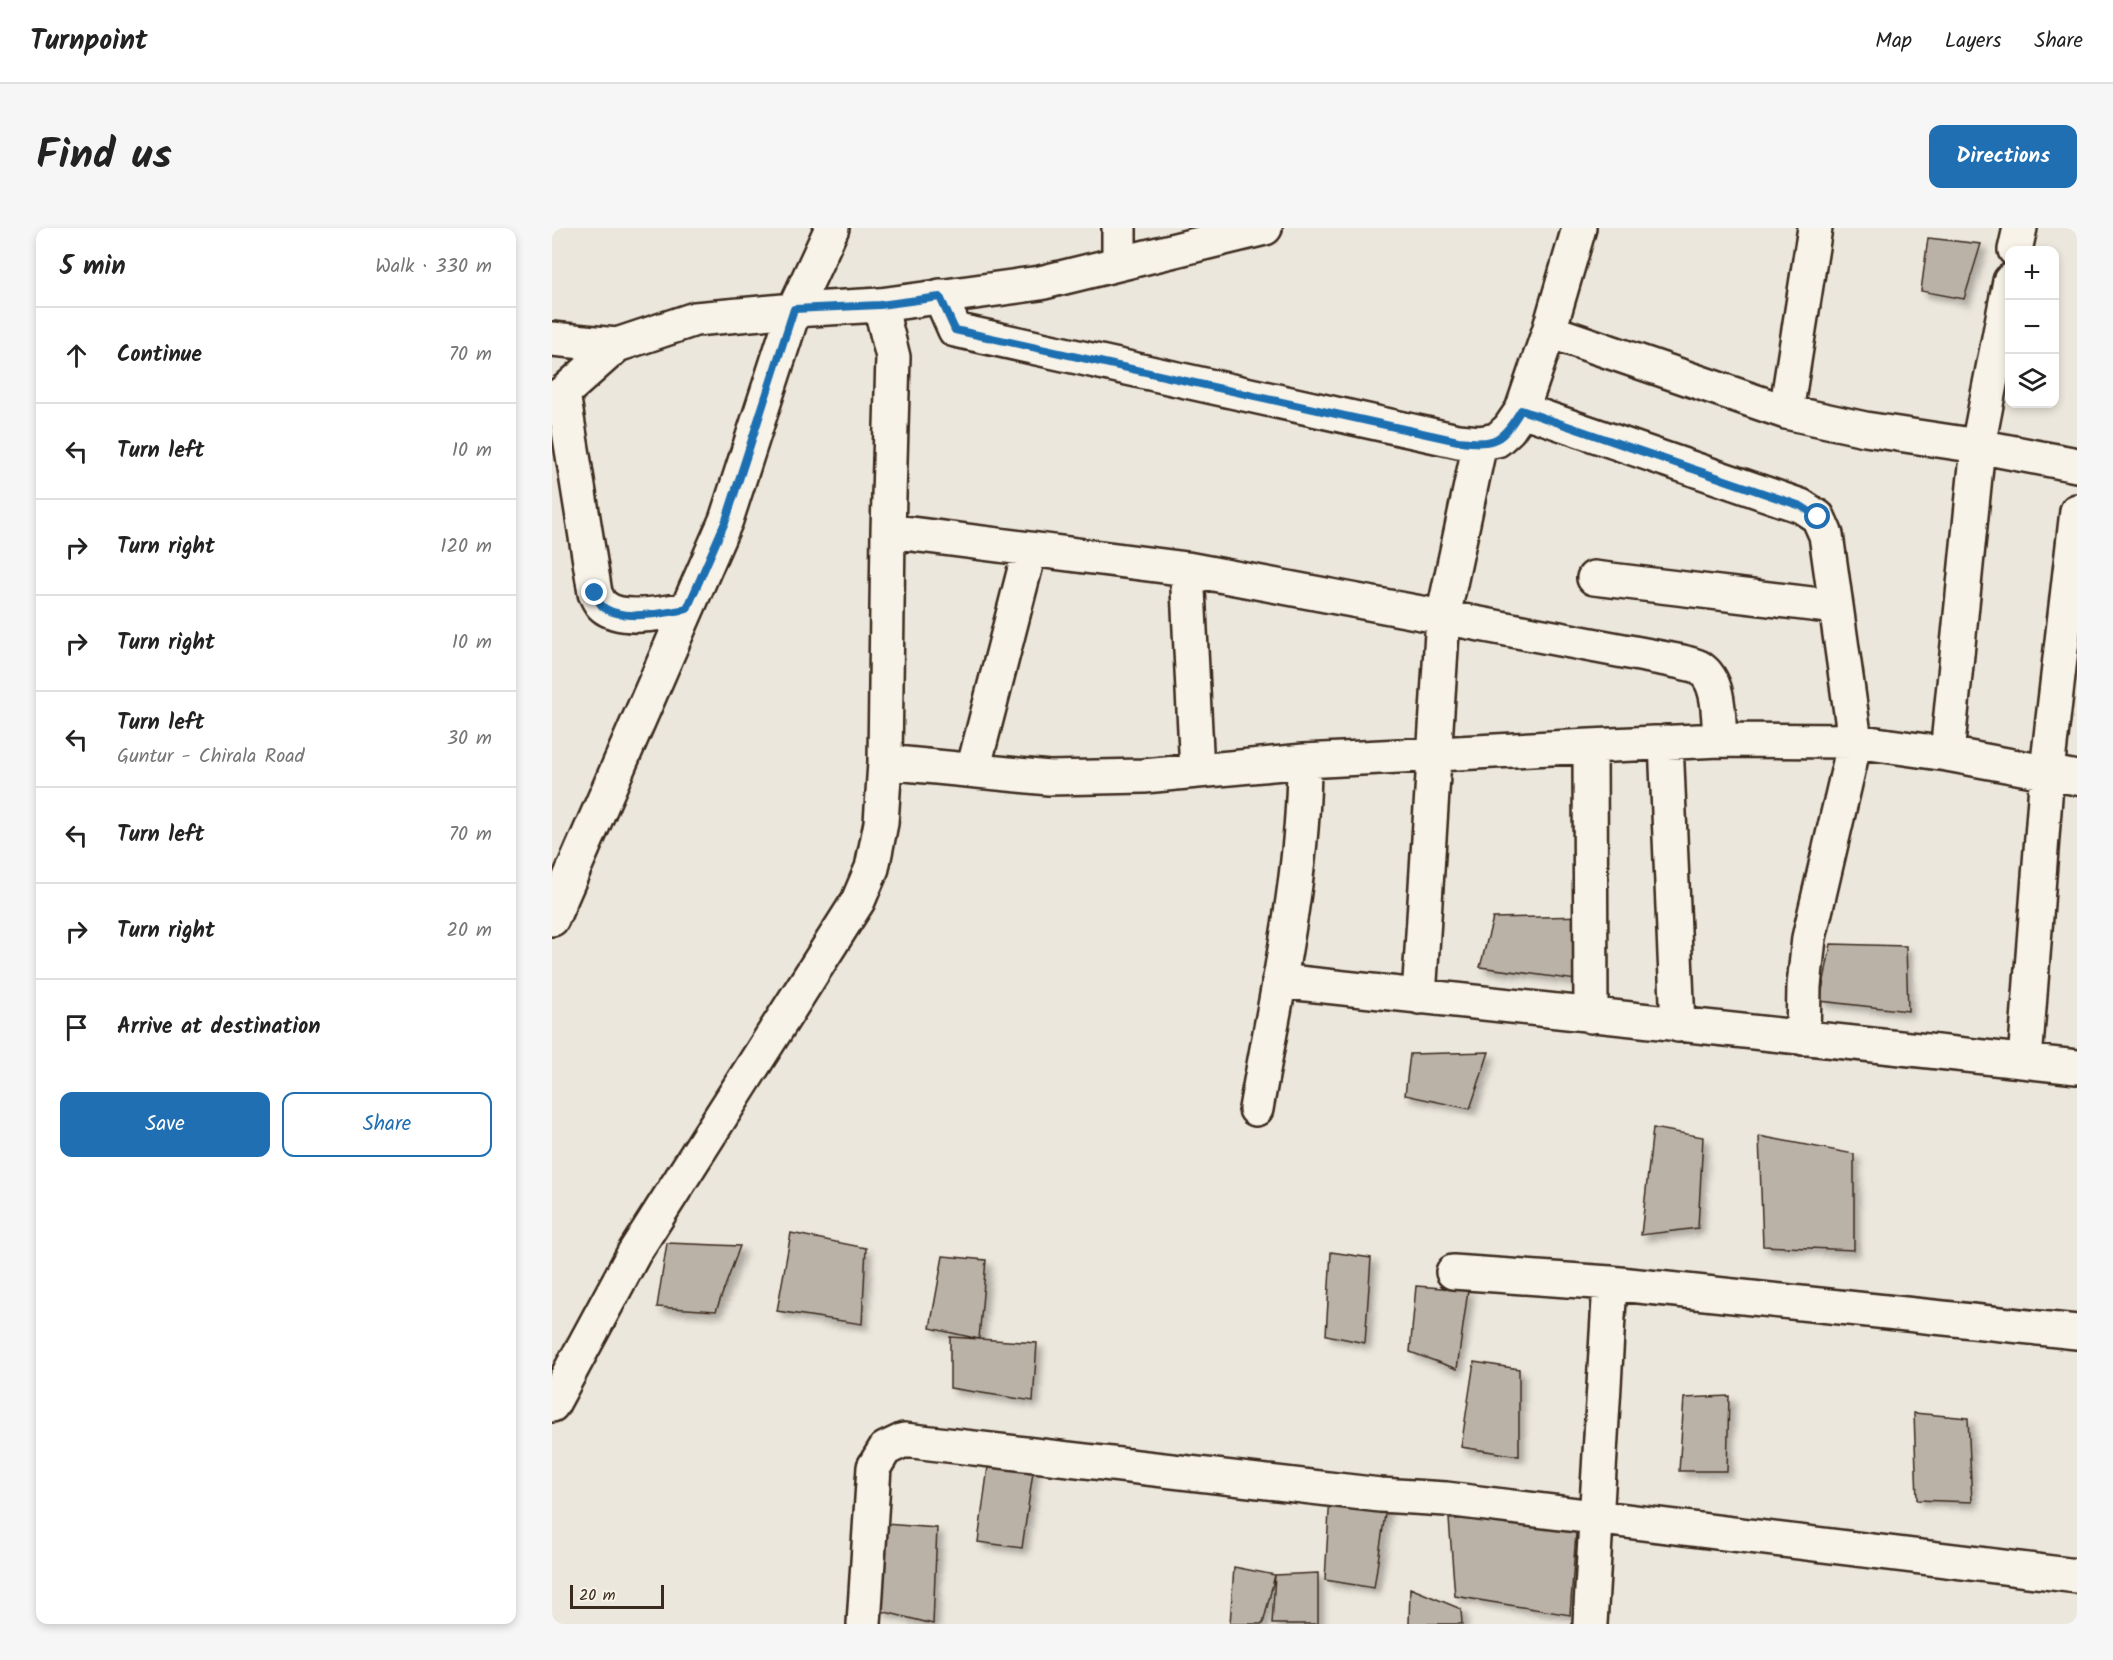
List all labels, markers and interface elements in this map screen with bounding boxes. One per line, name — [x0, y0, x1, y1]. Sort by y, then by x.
text: Turnpoint — [30, 19, 148, 64]
text: Map — [1875, 25, 1912, 58]
text: Layers — [1945, 25, 2001, 58]
text: Share — [2034, 25, 2083, 58]
text: Find us — [36, 123, 172, 190]
button: Directions — [1929, 125, 2077, 188]
text: 5 min — [60, 246, 126, 288]
map controls — [2005, 246, 2059, 408]
button: + — [2005, 246, 2059, 300]
text: Walk · 330 m — [375, 251, 492, 283]
button: − — [2005, 300, 2059, 354]
text: Continue — [117, 338, 202, 373]
icon: ahead — [60, 339, 93, 372]
text: 70 m — [449, 339, 492, 371]
button: layers — [2005, 354, 2059, 408]
text: Turn left — [117, 434, 204, 469]
icon: left — [60, 435, 93, 468]
text: 10 m — [452, 435, 492, 467]
route start — [1804, 503, 1830, 529]
text: Turn right — [117, 530, 215, 565]
icon: right — [60, 531, 93, 564]
text: 120 m — [440, 531, 492, 563]
route end — [581, 579, 607, 605]
text: Turn right — [117, 626, 215, 661]
icon: right — [60, 627, 93, 660]
text: 10 m — [452, 627, 492, 659]
text: Turn left — [117, 706, 204, 741]
icon: left — [60, 723, 93, 756]
text: 30 m — [447, 723, 492, 755]
text: Guntur - Chirala Road — [117, 741, 305, 773]
text: Turn left — [117, 818, 204, 853]
icon: left — [60, 819, 93, 852]
text: 70 m — [449, 819, 492, 851]
text: Turn right — [117, 914, 215, 949]
icon: right — [60, 915, 93, 948]
text: 20 m — [446, 915, 492, 947]
text: Arrive at destination — [117, 1010, 320, 1045]
icon: arrive — [60, 1011, 93, 1044]
button: Save — [60, 1092, 270, 1157]
button: Share — [282, 1092, 492, 1157]
scale bar — [570, 1582, 664, 1610]
text: 20 m — [579, 1583, 615, 1608]

